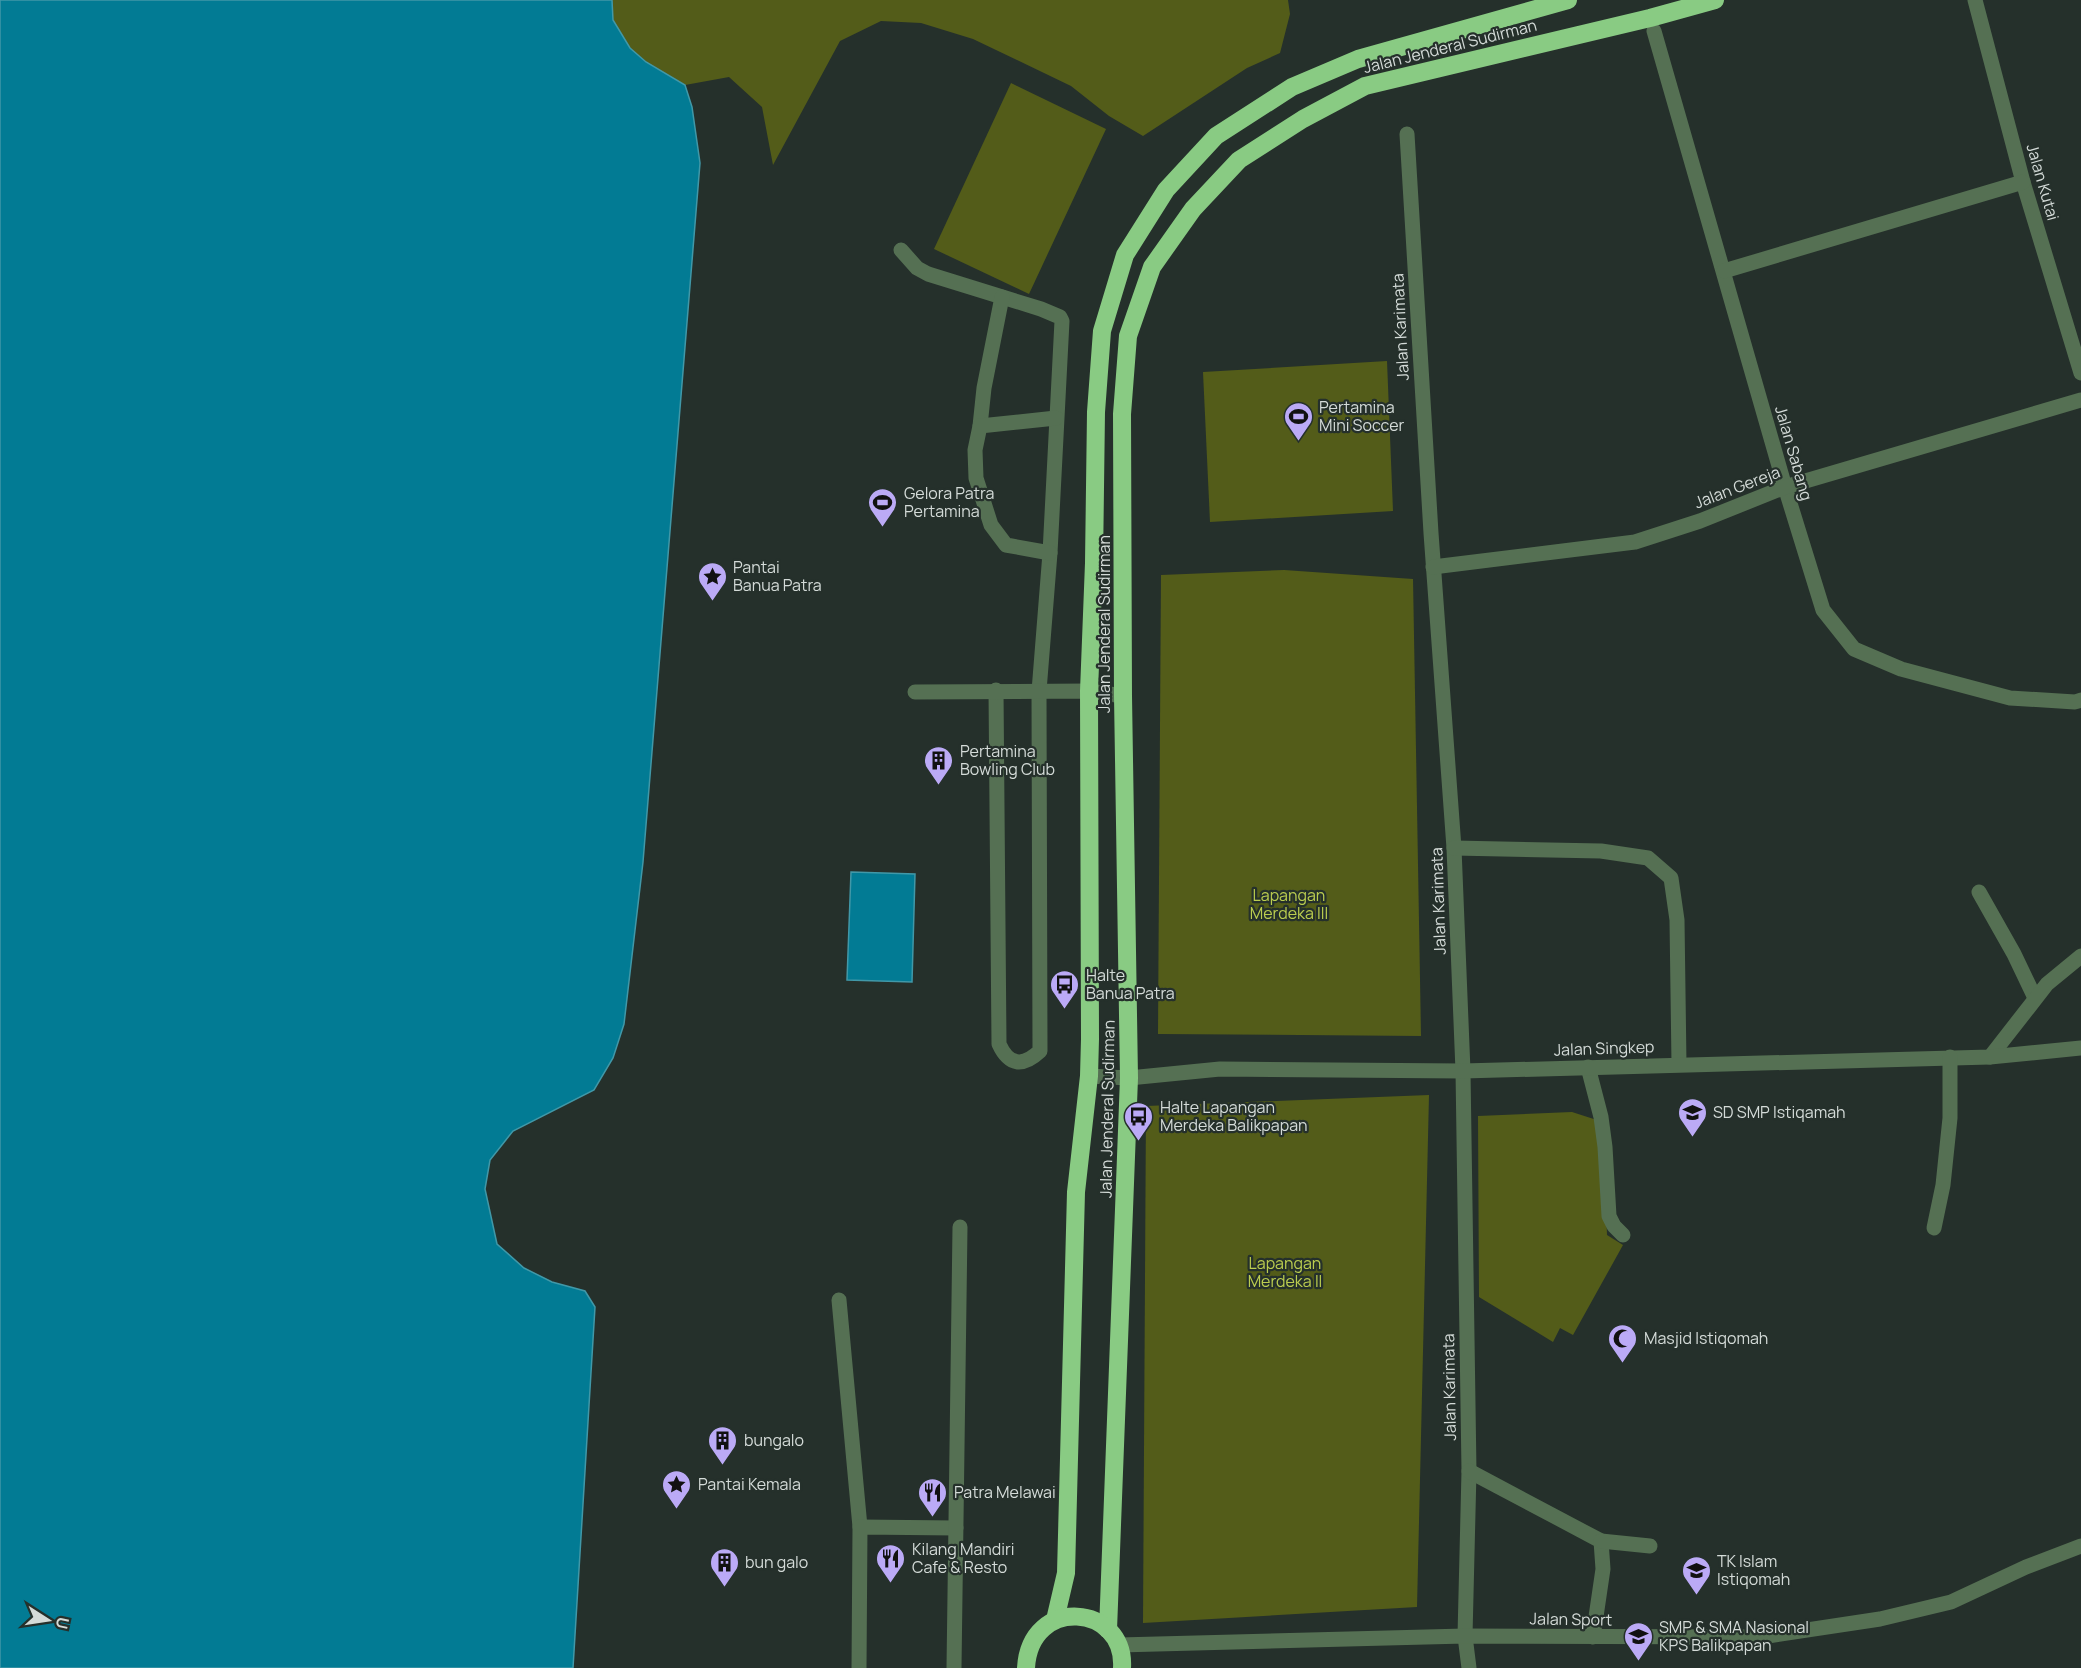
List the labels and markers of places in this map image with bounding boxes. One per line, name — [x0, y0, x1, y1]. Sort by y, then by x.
place label: Pertamina Mini Soccer — [1319, 396, 1405, 436]
sports icon: Pertamina Mini Soccer — [1282, 400, 1314, 442]
place label: Gelora Patra Pertamina — [904, 482, 994, 522]
sports icon: Gelora Patra Pertamina — [867, 486, 899, 528]
place label: Pantai Banua Patra — [733, 556, 822, 596]
place icon: Pantai Banua Patra — [696, 560, 728, 602]
place label: Pertamina Bowling Club — [960, 740, 1055, 780]
building icon: Pertamina Bowling Club — [923, 744, 955, 786]
place label: Halte Banua Patra — [1086, 964, 1175, 1004]
bus stop icon: Halte Banua Patra — [1049, 968, 1081, 1010]
place label: Halte Lapangan Merdeka Balikpapan — [1160, 1096, 1308, 1136]
school or university icon: SD SMP Istiqamah — [1676, 1096, 1708, 1138]
bus stop icon: Halte Lapangan Merdeka Balikpapan — [1123, 1100, 1155, 1142]
place label: SD SMP Istiqamah — [1713, 1101, 1846, 1123]
mosque icon: Masjid Istiqomah — [1607, 1322, 1639, 1364]
place label: Masjid Istiqomah — [1644, 1327, 1768, 1349]
building icon: bungalo — [707, 1424, 739, 1466]
place label: bungalo — [744, 1429, 804, 1451]
place icon: Pantai Kemala — [661, 1468, 693, 1510]
place label: Pantai Kemala — [698, 1473, 801, 1495]
restaurant icon: Patra Melawai — [917, 1476, 949, 1518]
place label: Patra Melawai — [954, 1481, 1056, 1503]
place label: Kilang Mandiri Cafe & Resto — [912, 1538, 1015, 1578]
restaurant icon: Kilang Mandiri Cafe & Resto — [875, 1542, 907, 1584]
building icon: bun galo — [708, 1546, 740, 1588]
place label: TK Islam Istiqomah — [1717, 1550, 1790, 1590]
place label: bun galo — [745, 1551, 808, 1573]
school or university icon: TK Islam Istiqomah — [1680, 1554, 1712, 1596]
place label: SMP & SMA Nasional KPS Balikpapan — [1659, 1616, 1809, 1656]
school or university icon: SMP & SMA Nasional KPS Balikpapan — [1622, 1620, 1654, 1662]

